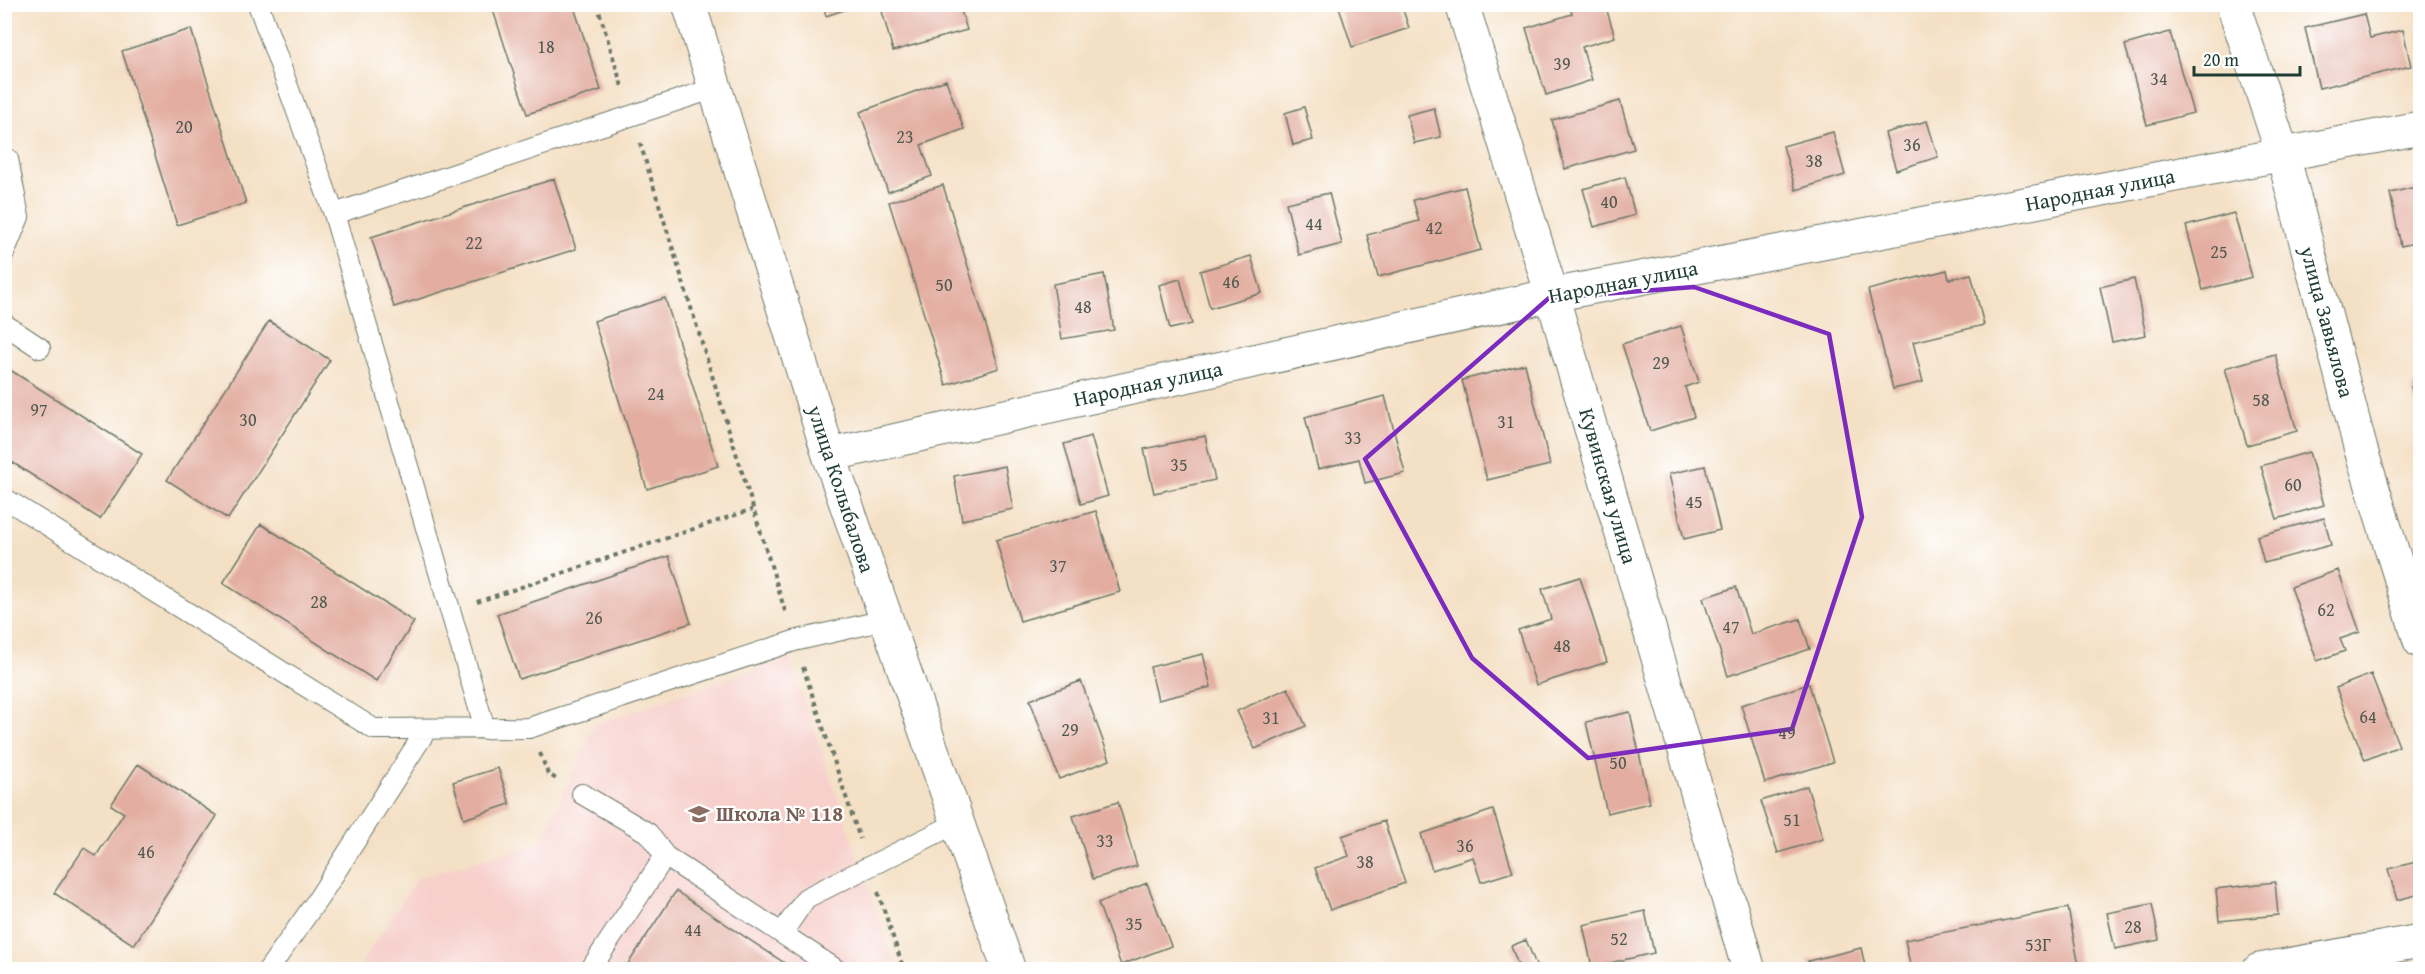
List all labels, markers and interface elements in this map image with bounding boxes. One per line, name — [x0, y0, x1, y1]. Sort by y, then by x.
house number: 18 — [537, 33, 555, 60]
scale bar — [2194, 39, 2300, 77]
text: 20 m — [2203, 46, 2239, 73]
house number: 39 — [1553, 50, 1571, 77]
house number: 34 — [2150, 65, 2168, 92]
house number: 20 — [175, 113, 193, 140]
house number: 23 — [896, 123, 914, 150]
house number: 36 — [1903, 131, 1921, 158]
house number: 38 — [1805, 147, 1823, 174]
street label: Народная улица — [2023, 160, 2177, 219]
house number: 40 — [1600, 188, 1618, 215]
house number: 44 — [1305, 210, 1323, 237]
house number: 42 — [1425, 214, 1443, 241]
house number: 22 — [465, 229, 483, 256]
house number: 25 — [2210, 238, 2228, 265]
street label: улица Завьялова — [2292, 242, 2363, 401]
street label: Народная улица — [1546, 252, 1700, 311]
house number: 46 — [1222, 268, 1240, 295]
house number: 50 — [935, 271, 953, 298]
house number: 48 — [1074, 293, 1092, 320]
house number: 29 — [1652, 349, 1670, 376]
street label: Народная улица — [1071, 353, 1225, 414]
house number: 24 — [647, 380, 665, 407]
house number: 58 — [2252, 386, 2270, 413]
house number: 97 — [30, 396, 48, 423]
street label: улица Колыбалова — [799, 400, 883, 577]
street label: Кувинская улица — [1571, 404, 1646, 567]
house number: 30 — [239, 406, 257, 433]
house number: 31 — [1497, 408, 1515, 435]
house number: 33 — [1344, 424, 1362, 451]
house number: 35 — [1170, 451, 1188, 478]
house number: 60 — [2284, 471, 2302, 498]
house number: 45 — [1685, 488, 1703, 515]
house number: 37 — [1049, 552, 1067, 579]
house number: 28 — [310, 588, 328, 615]
house number: 62 — [2317, 596, 2335, 623]
house number: 26 — [585, 604, 603, 631]
house number: 47 — [1722, 613, 1740, 640]
house number: 48 — [1553, 632, 1571, 659]
house number: 64 — [2359, 703, 2377, 730]
house number: 31 — [1262, 704, 1280, 731]
house number: 29 — [1061, 716, 1079, 743]
house number: 49 — [1778, 719, 1796, 746]
house number: 50 — [1609, 749, 1627, 776]
place label: Школа № 118 — [716, 798, 843, 829]
school or university icon: Школа № 118 — [687, 802, 711, 826]
house number: 51 — [1783, 806, 1801, 833]
house number: 33 — [1096, 827, 1114, 854]
house number: 36 — [1456, 832, 1474, 859]
house number: 46 — [137, 838, 155, 865]
house number: 38 — [1356, 848, 1374, 875]
house number: 35 — [1125, 910, 1143, 937]
house number: 28 — [2124, 913, 2142, 940]
house number: 44 — [684, 916, 702, 943]
house number: 52 — [1610, 925, 1628, 952]
house number: 53Г — [2025, 931, 2051, 958]

